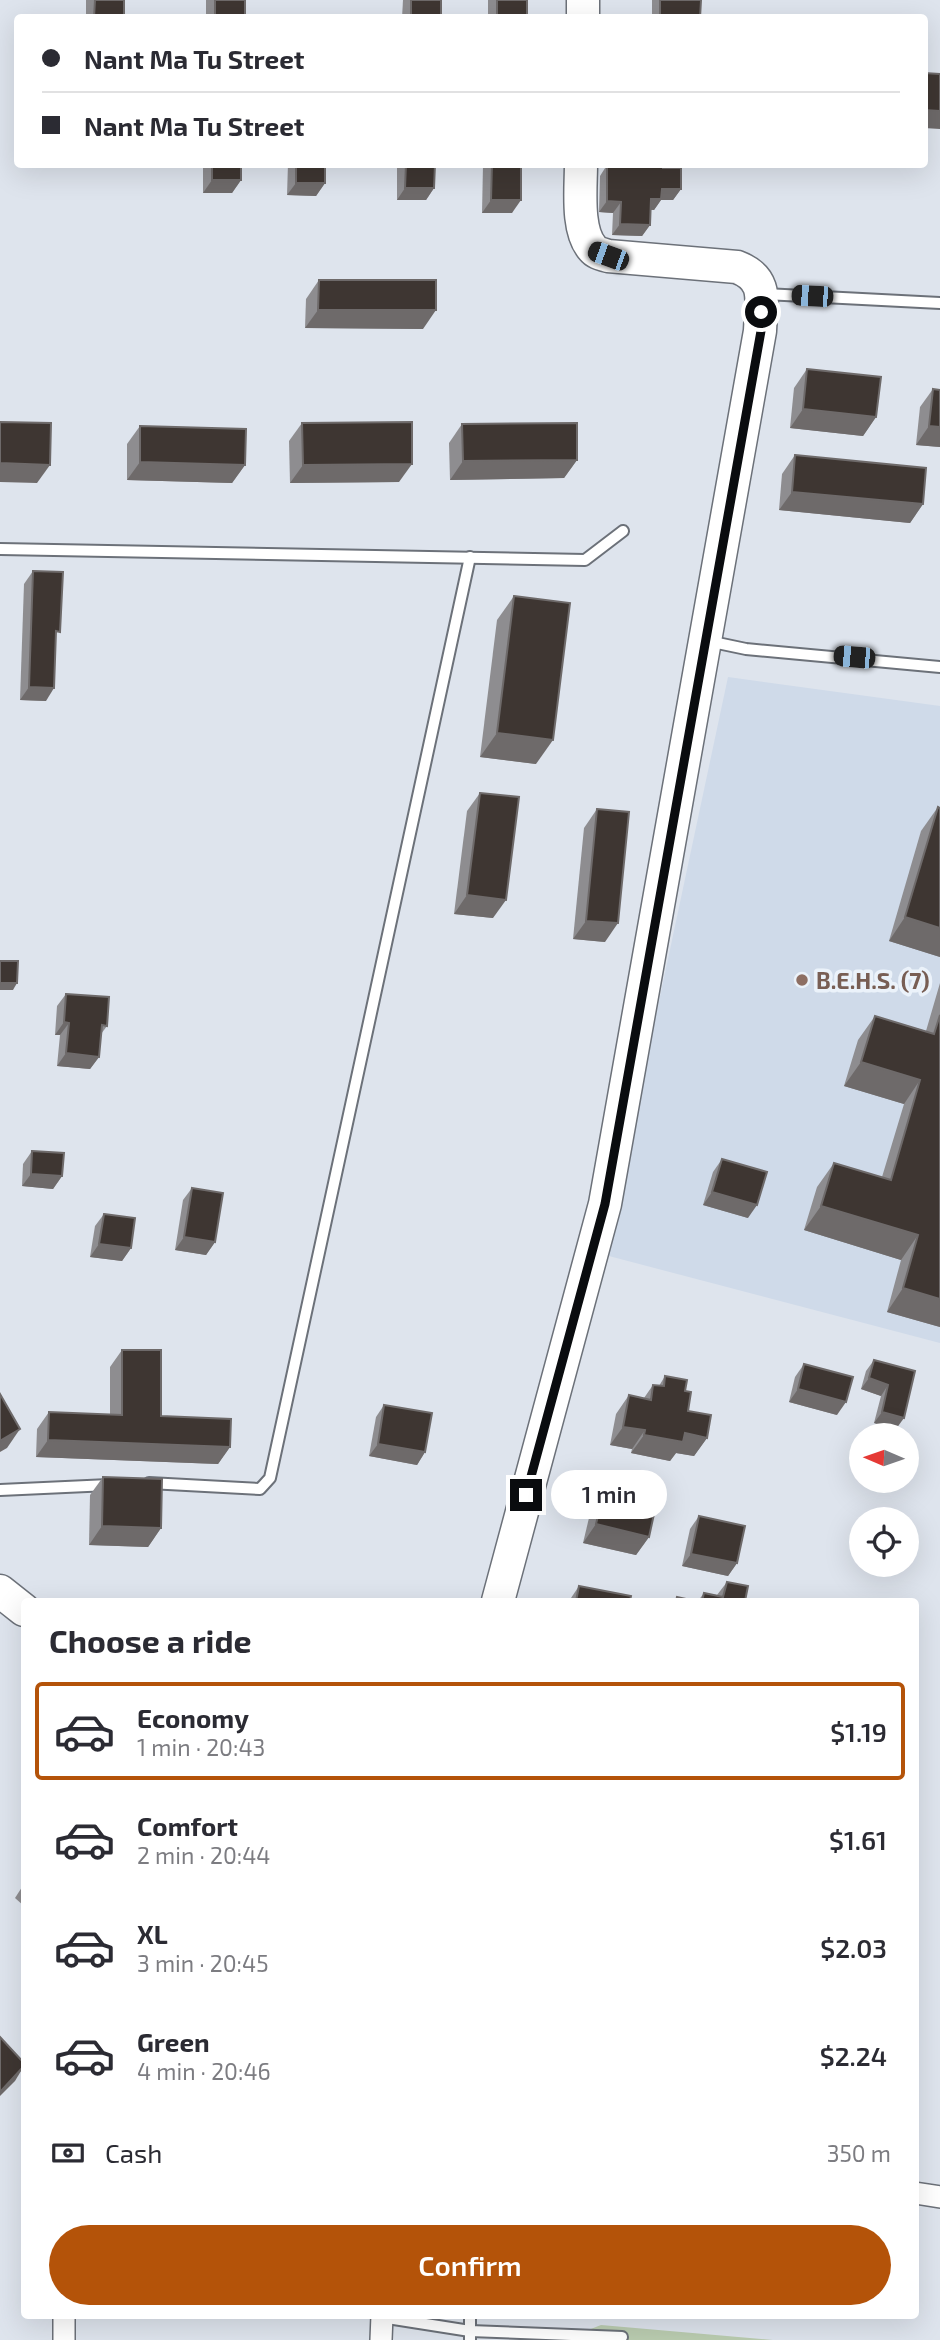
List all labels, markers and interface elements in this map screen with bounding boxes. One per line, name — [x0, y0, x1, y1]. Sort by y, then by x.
text: Nant Ma Tu Street — [84, 43, 304, 74]
text: Nant Ma Tu Street — [84, 110, 304, 141]
car — [585, 239, 632, 273]
car — [791, 284, 834, 308]
route start — [745, 296, 777, 328]
car — [833, 645, 876, 669]
place label: B.E.H.S. (7) — [816, 966, 930, 994]
marker: B.E.H.S. (7) — [794, 972, 810, 988]
north arrow — [849, 1423, 919, 1493]
map controls — [849, 1423, 919, 1577]
callout: 1 min — [550, 1470, 666, 1520]
route end — [510, 1479, 542, 1511]
text: 1 min — [582, 1480, 636, 1508]
button: locate — [849, 1507, 919, 1577]
text: Choose a ride — [49, 1621, 252, 1659]
icon: car — [53, 1700, 116, 1763]
text: Economy — [137, 1702, 249, 1733]
text: $1.19 — [830, 1716, 887, 1747]
text: 1 min · 20:43 — [137, 1733, 265, 1761]
icon: car — [53, 1808, 116, 1871]
text: Comfort — [137, 1810, 238, 1841]
text: $1.61 — [829, 1824, 887, 1855]
text: 2 min · 20:44 — [137, 1841, 270, 1869]
icon: car — [53, 1916, 116, 1979]
text: XL — [137, 1918, 168, 1949]
text: $2.03 — [820, 1932, 887, 1963]
text: 3 min · 20:45 — [137, 1949, 269, 1977]
icon: car — [53, 2024, 116, 2087]
text: Green — [137, 2026, 210, 2057]
text: $2.24 — [820, 2040, 887, 2071]
text: 4 min · 20:46 — [137, 2057, 271, 2085]
icon: cash — [49, 2134, 87, 2172]
text: Cash — [105, 2137, 162, 2168]
text: 350 m — [827, 2139, 891, 2167]
button: Confirm — [49, 2225, 891, 2305]

